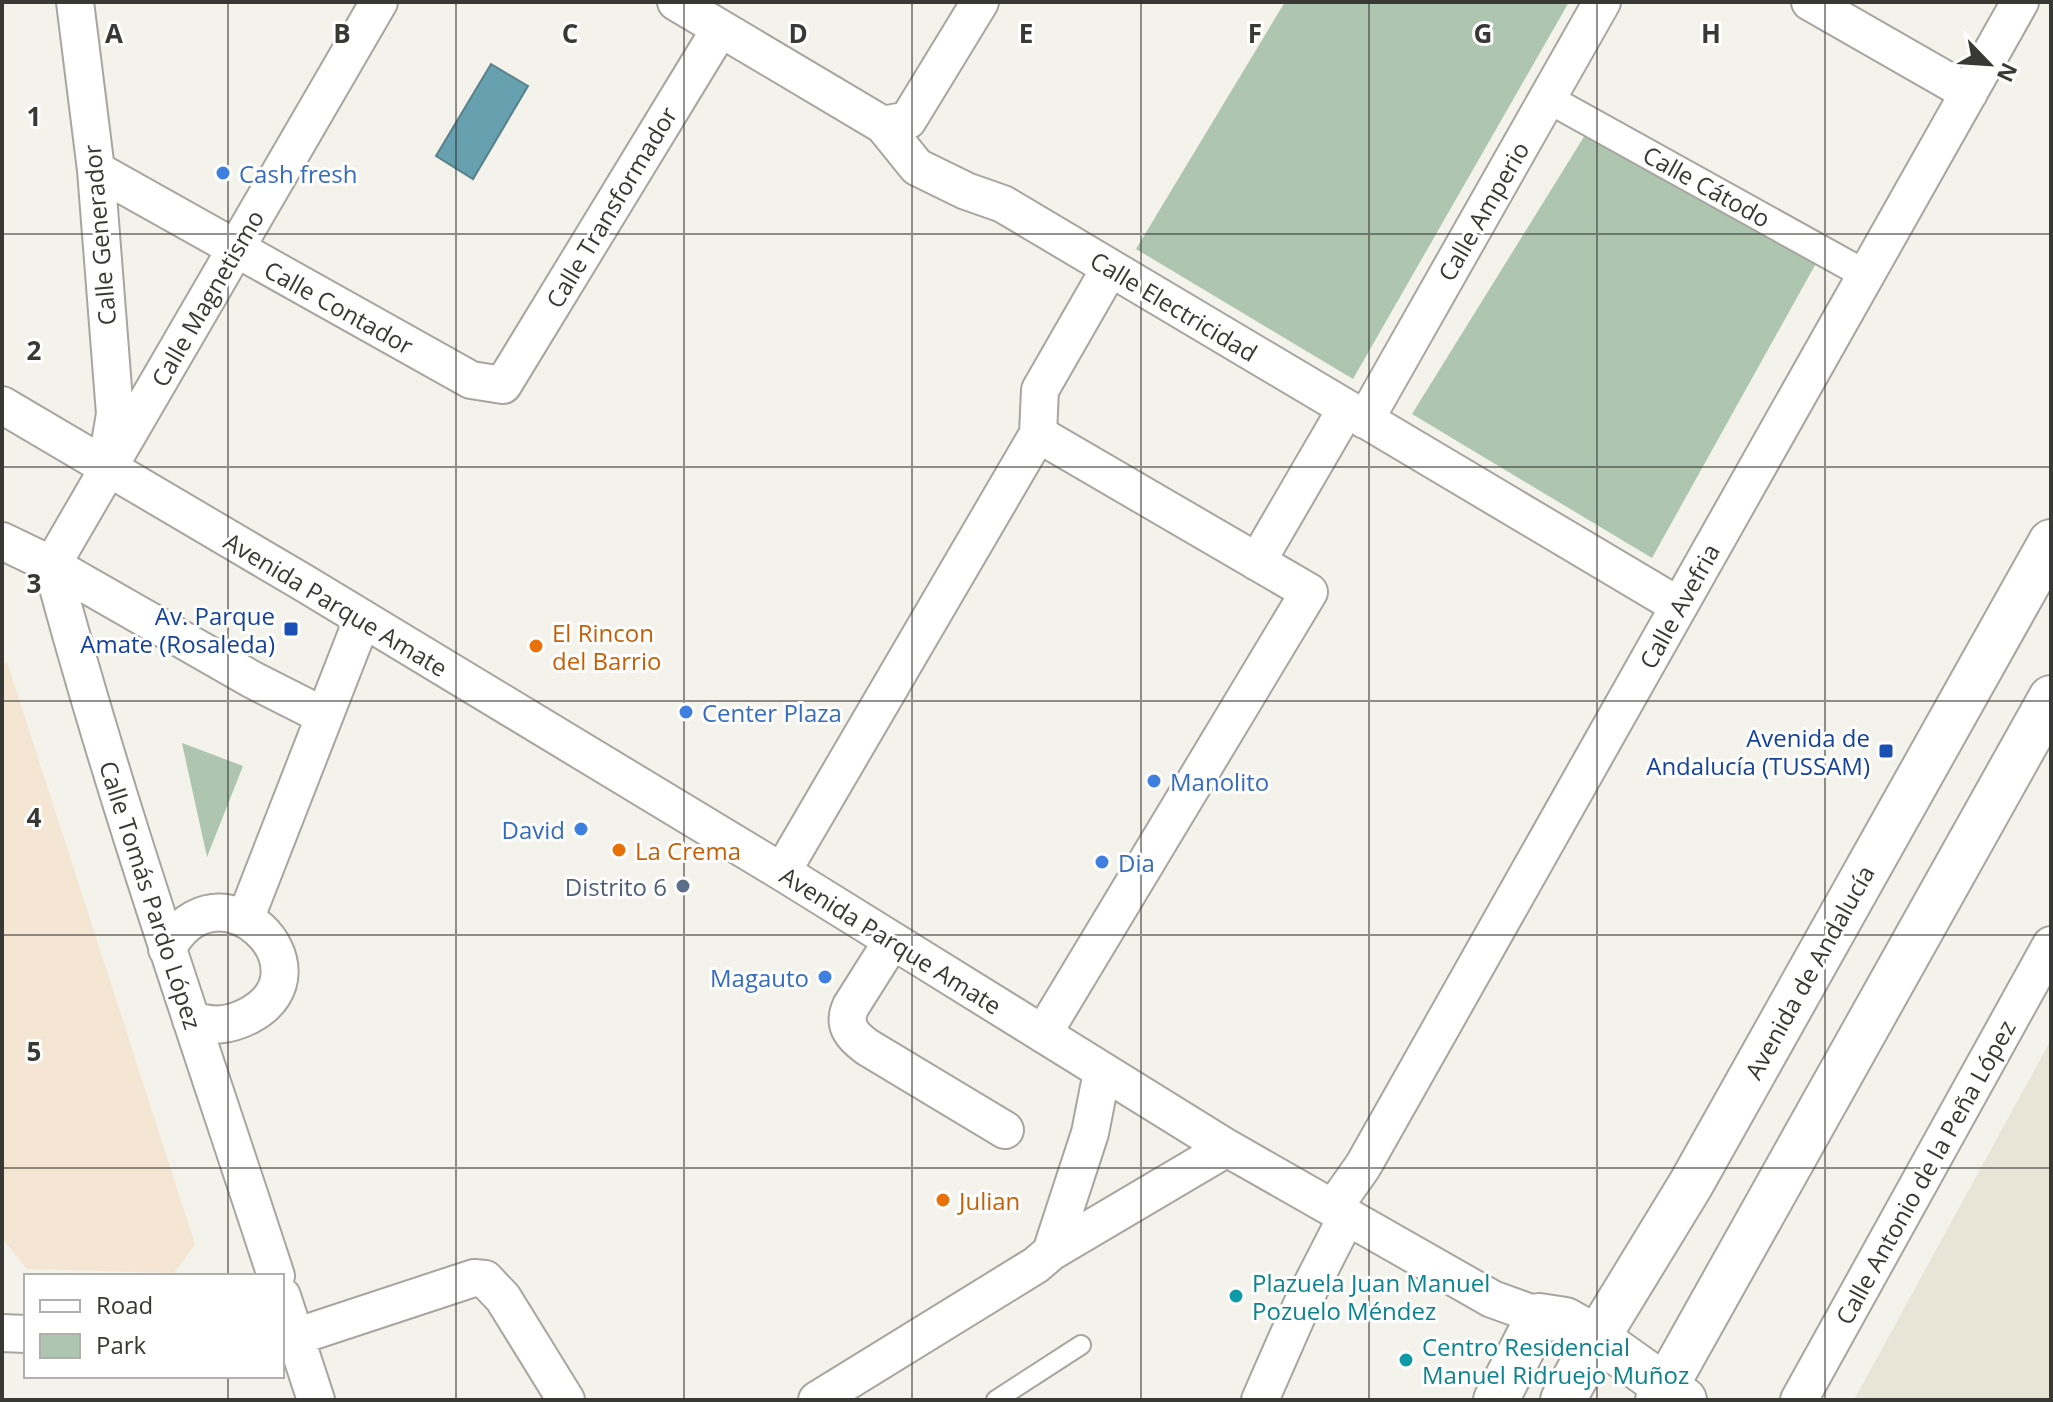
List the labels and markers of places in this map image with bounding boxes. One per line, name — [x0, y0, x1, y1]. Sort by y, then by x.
place label: Cash fresh — [239, 157, 357, 190]
marker: Cash fresh — [214, 164, 232, 182]
place label: Av. Parque Amate (Rosaleda) — [80, 599, 275, 660]
place label: El Rincon del Barrio — [552, 616, 661, 677]
marker: Av. Parque Amate (Rosaleda) — [282, 620, 300, 638]
marker: El Rincon del Barrio — [527, 637, 545, 655]
place label: Center Plaza — [702, 696, 842, 729]
marker: Center Plaza — [677, 703, 695, 721]
place label: Avenida de Andalucía (TUSSAM) — [1646, 721, 1870, 782]
marker: Avenida de Andalucía (TUSSAM) — [1877, 742, 1895, 760]
place label: Manolito — [1170, 765, 1269, 798]
marker: Manolito — [1145, 772, 1163, 790]
place label: David — [502, 813, 565, 846]
marker: David — [572, 820, 590, 838]
place label: La Crema — [635, 834, 741, 867]
marker: La Crema — [610, 841, 628, 859]
place label: Dia — [1118, 846, 1155, 879]
marker: Dia — [1093, 853, 1111, 871]
place label: Distrito 6 — [565, 870, 667, 903]
marker: Distrito 6 — [674, 877, 692, 895]
place label: Magauto — [710, 961, 809, 994]
marker: Magauto — [816, 968, 834, 986]
place label: Julian — [957, 1184, 1020, 1217]
marker: Julian — [934, 1191, 952, 1209]
place label: Plazuela Juan Manuel Pozuelo Méndez — [1252, 1266, 1490, 1327]
marker: Plazuela Juan Manuel Pozuelo Méndez — [1227, 1287, 1245, 1305]
place label: Centro Residencial Manuel Ridruejo Muñoz — [1422, 1330, 1689, 1391]
marker: Centro Residencial Manuel Ridruejo Muñoz — [1397, 1351, 1415, 1369]

